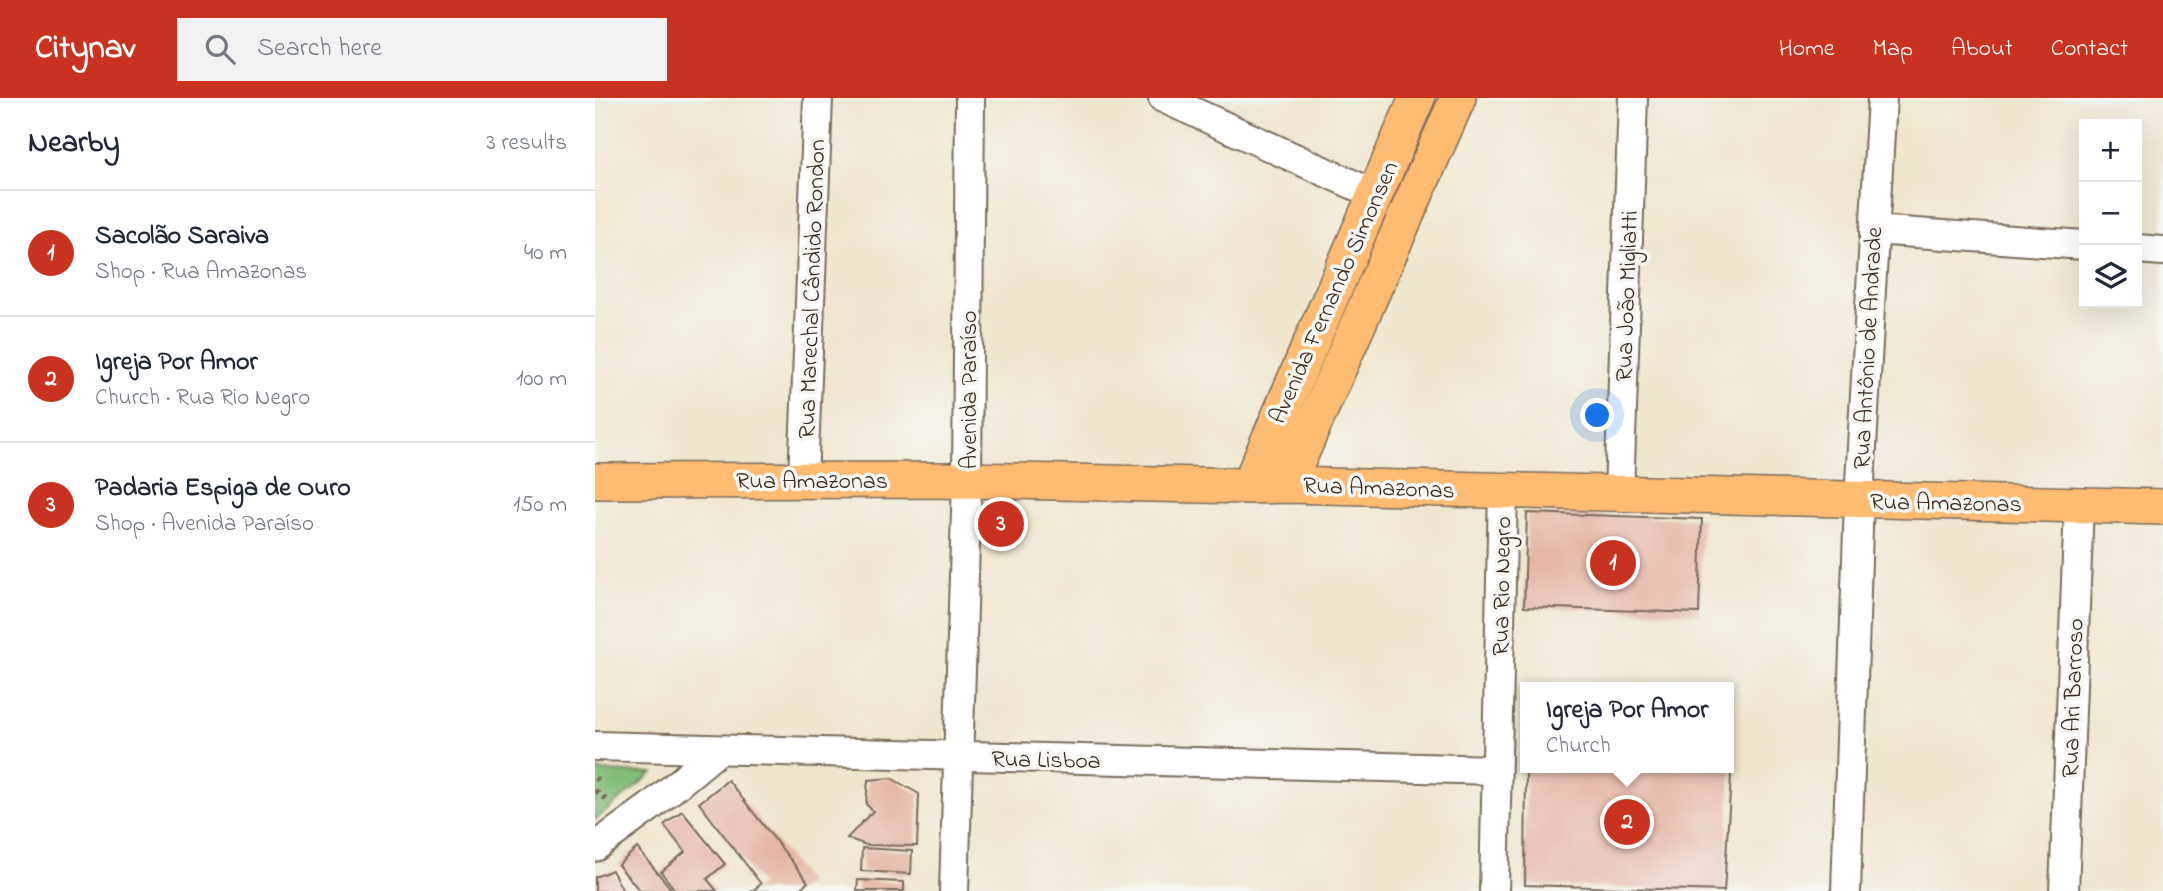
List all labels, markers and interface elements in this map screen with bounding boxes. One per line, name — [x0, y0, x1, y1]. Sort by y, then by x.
search box — [177, 18, 667, 81]
text: Citynav — [35, 25, 135, 73]
icon: search — [201, 30, 239, 68]
text: Search here — [257, 30, 382, 68]
text: Home — [1779, 32, 1835, 67]
text: Map — [1873, 32, 1913, 67]
text: About — [1951, 32, 2013, 67]
text: Contact — [2051, 32, 2128, 67]
map controls — [2079, 119, 2142, 308]
button: + — [2079, 119, 2142, 182]
text: Nearby — [28, 122, 120, 166]
text: 3 results — [486, 127, 567, 160]
street label: Rua Marechal Cândido Rondon — [791, 139, 836, 440]
street label: Avenida Fernando Simonsen — [1262, 156, 1409, 430]
button: − — [2079, 182, 2142, 245]
street label: Rua João Migliatti — [1608, 210, 1649, 382]
text: Sacolão Saraiva — [95, 218, 269, 256]
street label: Rua Antônio de Andrade — [1846, 226, 1893, 470]
text: 1 — [47, 237, 55, 270]
text: 40 m — [524, 237, 567, 270]
button: layers — [2079, 245, 2142, 308]
text: Shop · Rua Amazonas — [95, 256, 307, 289]
street label: Avenida Paraíso — [953, 311, 988, 469]
text: Igreja Por Amor — [95, 344, 258, 382]
text: 2 — [45, 363, 57, 396]
text: 100 m — [516, 363, 567, 396]
text: Church · Rua Rio Negro — [95, 382, 310, 415]
your location — [1580, 398, 1614, 432]
street label: Rua Amazonas — [736, 465, 888, 500]
street label: Rua Amazonas — [1302, 469, 1455, 510]
text: Padaria Espiga de Ouro — [95, 470, 351, 508]
street label: Rua Amazonas — [1870, 486, 2022, 523]
text: 3 — [46, 489, 56, 522]
text: 150 m — [513, 489, 567, 522]
pin: 3 — [978, 498, 1024, 550]
text: Shop · Avenida Paraíso — [95, 508, 314, 541]
street label: Rua Rio Negro — [1485, 516, 1522, 656]
pin: 1 — [1590, 537, 1636, 589]
street label: Rua Ari Barroso — [2054, 618, 2095, 778]
popup — [1520, 682, 1734, 773]
text: Igreja Por Amor — [1546, 692, 1708, 730]
text: Church — [1546, 730, 1611, 763]
street label: Rua Lisboa — [991, 743, 1101, 780]
pin: 2 — [1604, 796, 1650, 848]

